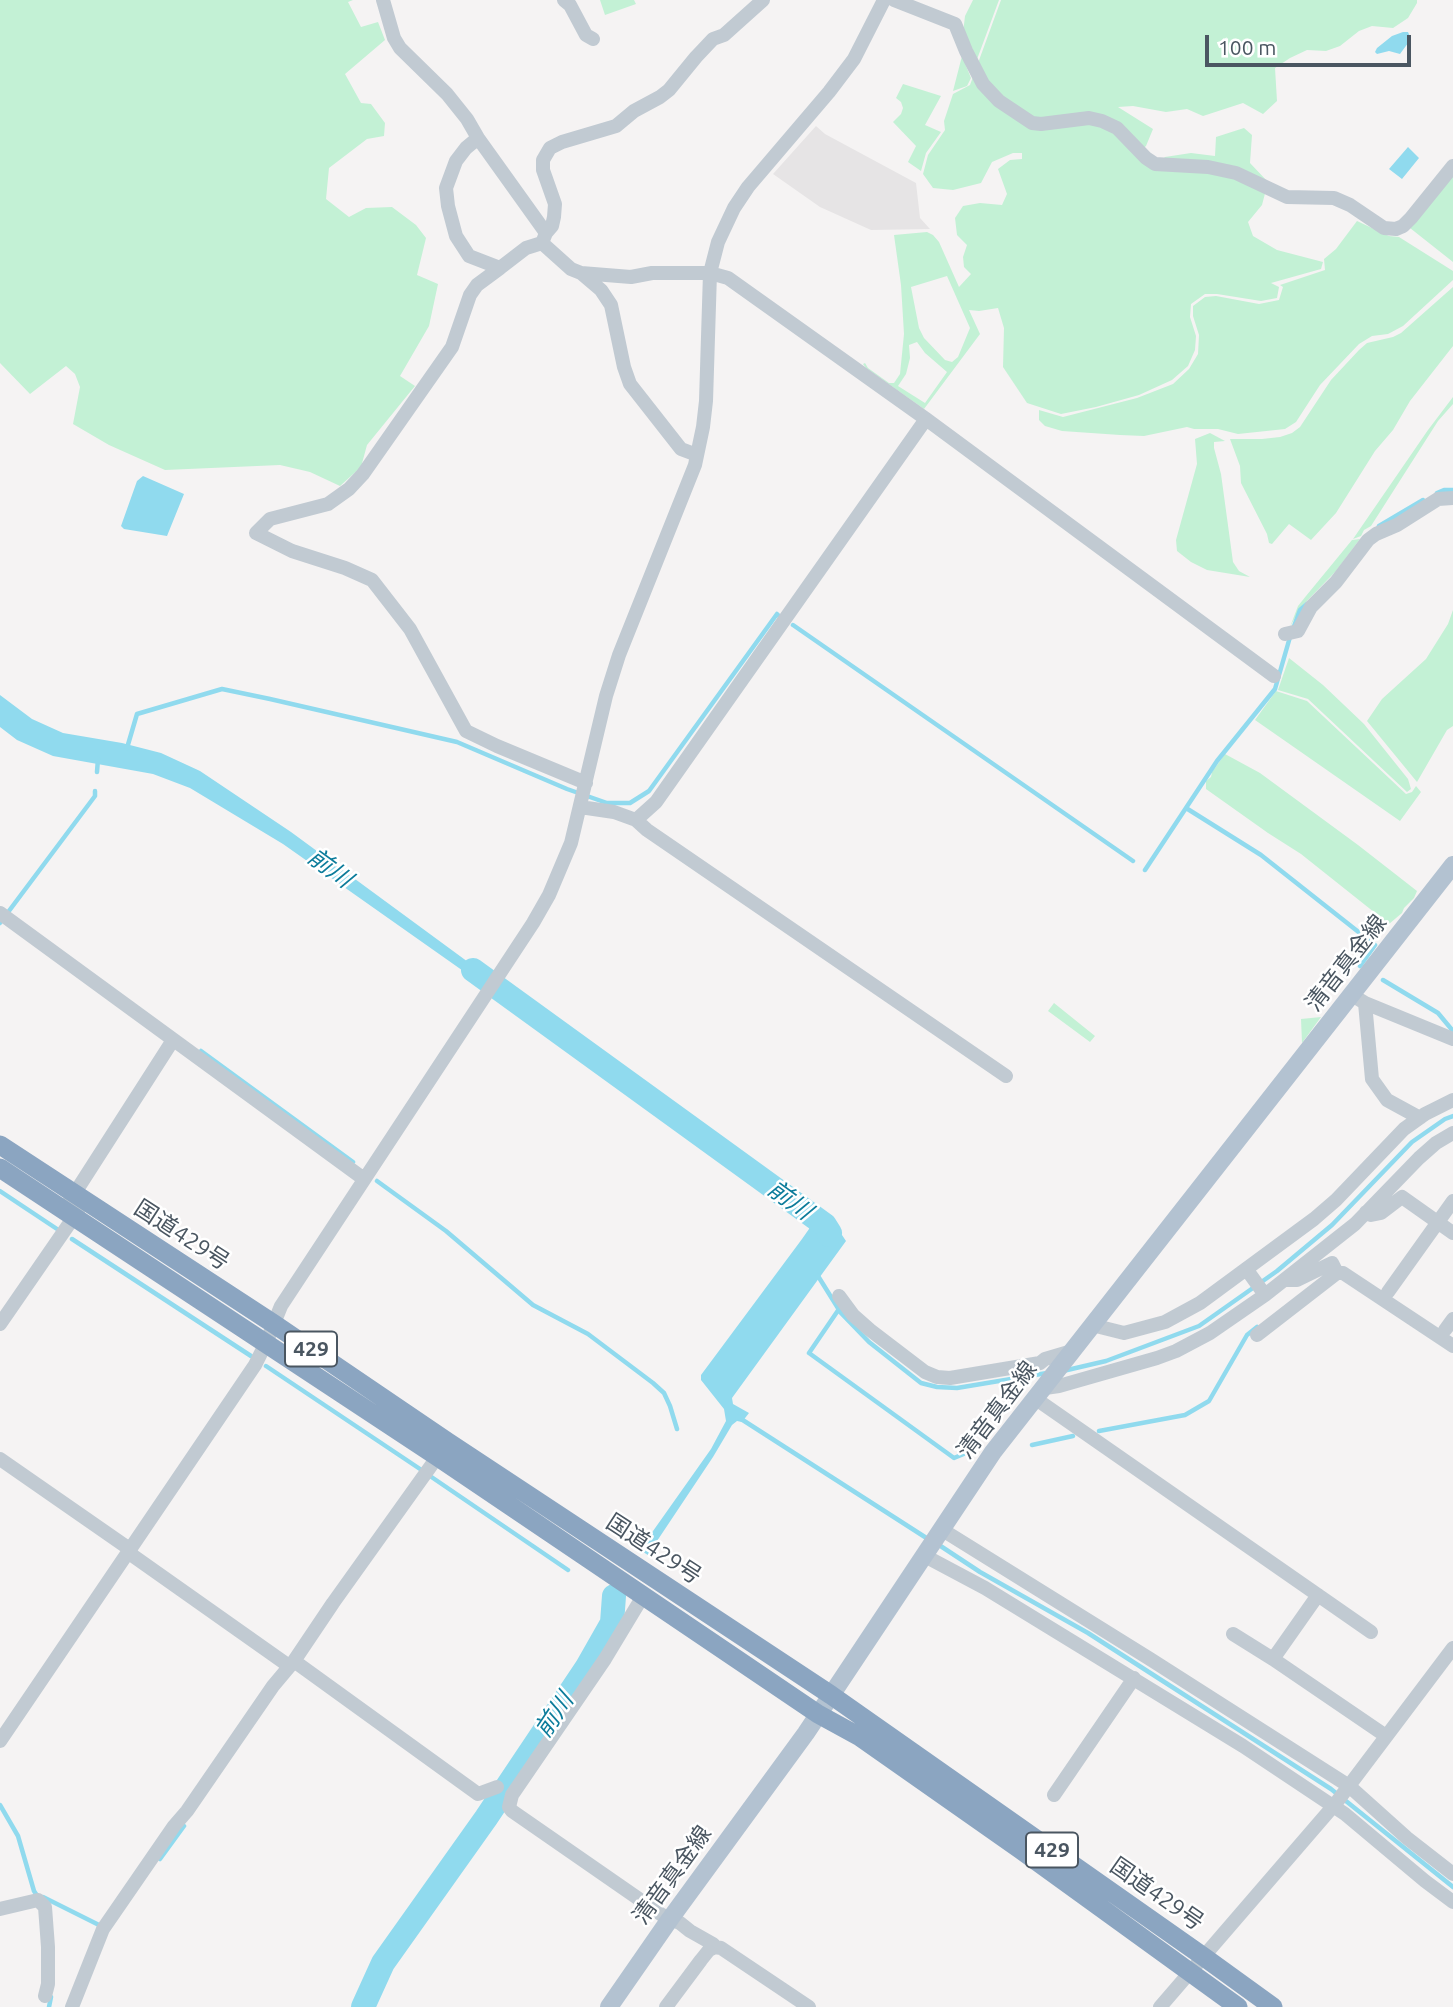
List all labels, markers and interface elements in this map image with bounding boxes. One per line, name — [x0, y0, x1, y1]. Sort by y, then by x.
scale bar — [1208, 21, 1414, 65]
text: 100 m — [1218, 35, 1276, 59]
water label: 前川 — [302, 842, 358, 894]
street label: 清音真金線 — [1300, 909, 1392, 1017]
water label: 前川 — [762, 1174, 818, 1226]
street label: 国道429号 — [129, 1194, 235, 1276]
road number: 429 — [285, 1332, 337, 1366]
street label: 清音真金線 — [951, 1356, 1043, 1464]
street label: 国道429号 — [601, 1508, 707, 1590]
water label: 前川 — [529, 1687, 579, 1743]
street label: 清音真金線 — [627, 1820, 717, 1930]
road number: 429 — [1026, 1832, 1078, 1868]
street label: 国道429号 — [1105, 1852, 1209, 1936]

